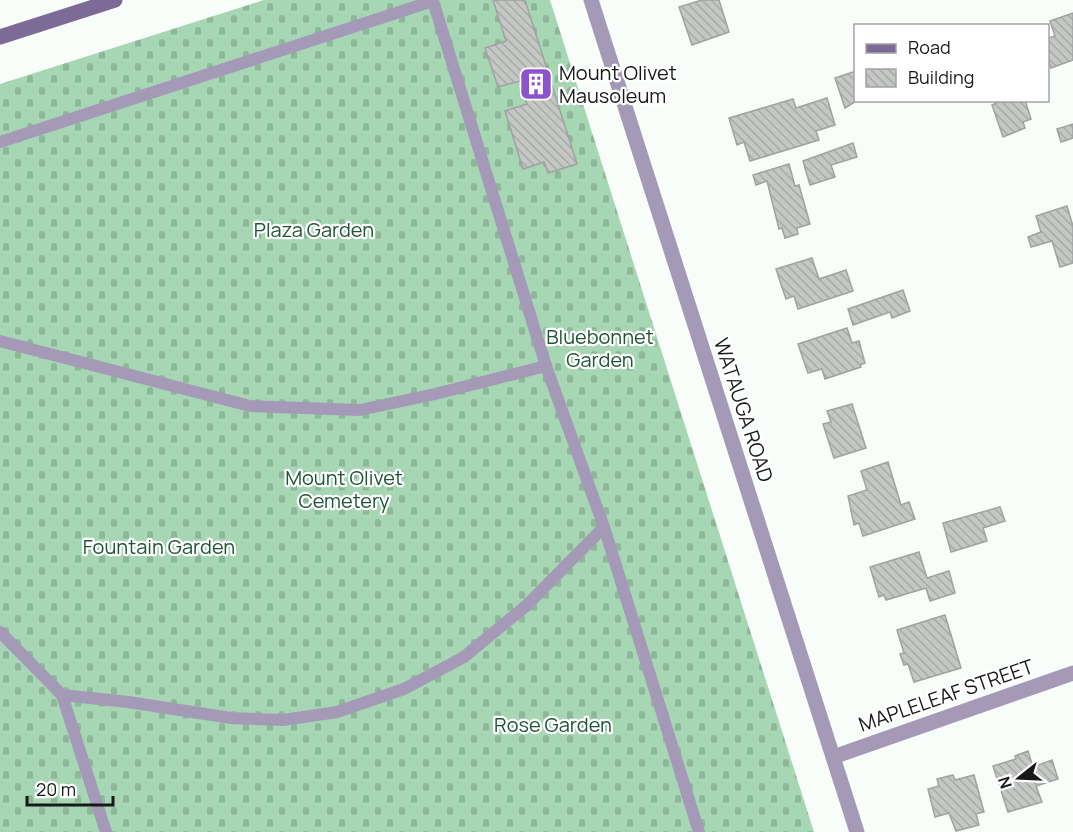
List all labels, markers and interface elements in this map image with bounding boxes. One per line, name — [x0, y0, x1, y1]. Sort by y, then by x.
legend — [854, 24, 1049, 102]
text: Road — [908, 35, 951, 59]
place label: Mount Olivet Mausoleum — [559, 59, 677, 109]
text: Building — [908, 65, 974, 89]
building icon: Mount Olivet Mausoleum — [518, 66, 554, 102]
park label: Plaza Garden — [254, 216, 374, 243]
park label: Bluebonnet Garden — [546, 323, 654, 373]
street label: WATAUGA ROAD — [708, 335, 780, 485]
park label: Mount Olivet Cemetery — [285, 464, 403, 514]
park label: Fountain Garden — [83, 533, 235, 560]
street label: MAPLELEAF STREET — [855, 652, 1037, 738]
park label: Rose Garden — [494, 711, 612, 738]
north arrow — [989, 748, 1049, 808]
scale bar — [27, 769, 112, 807]
text: N — [992, 774, 1017, 792]
text: 20 m — [36, 777, 76, 801]

